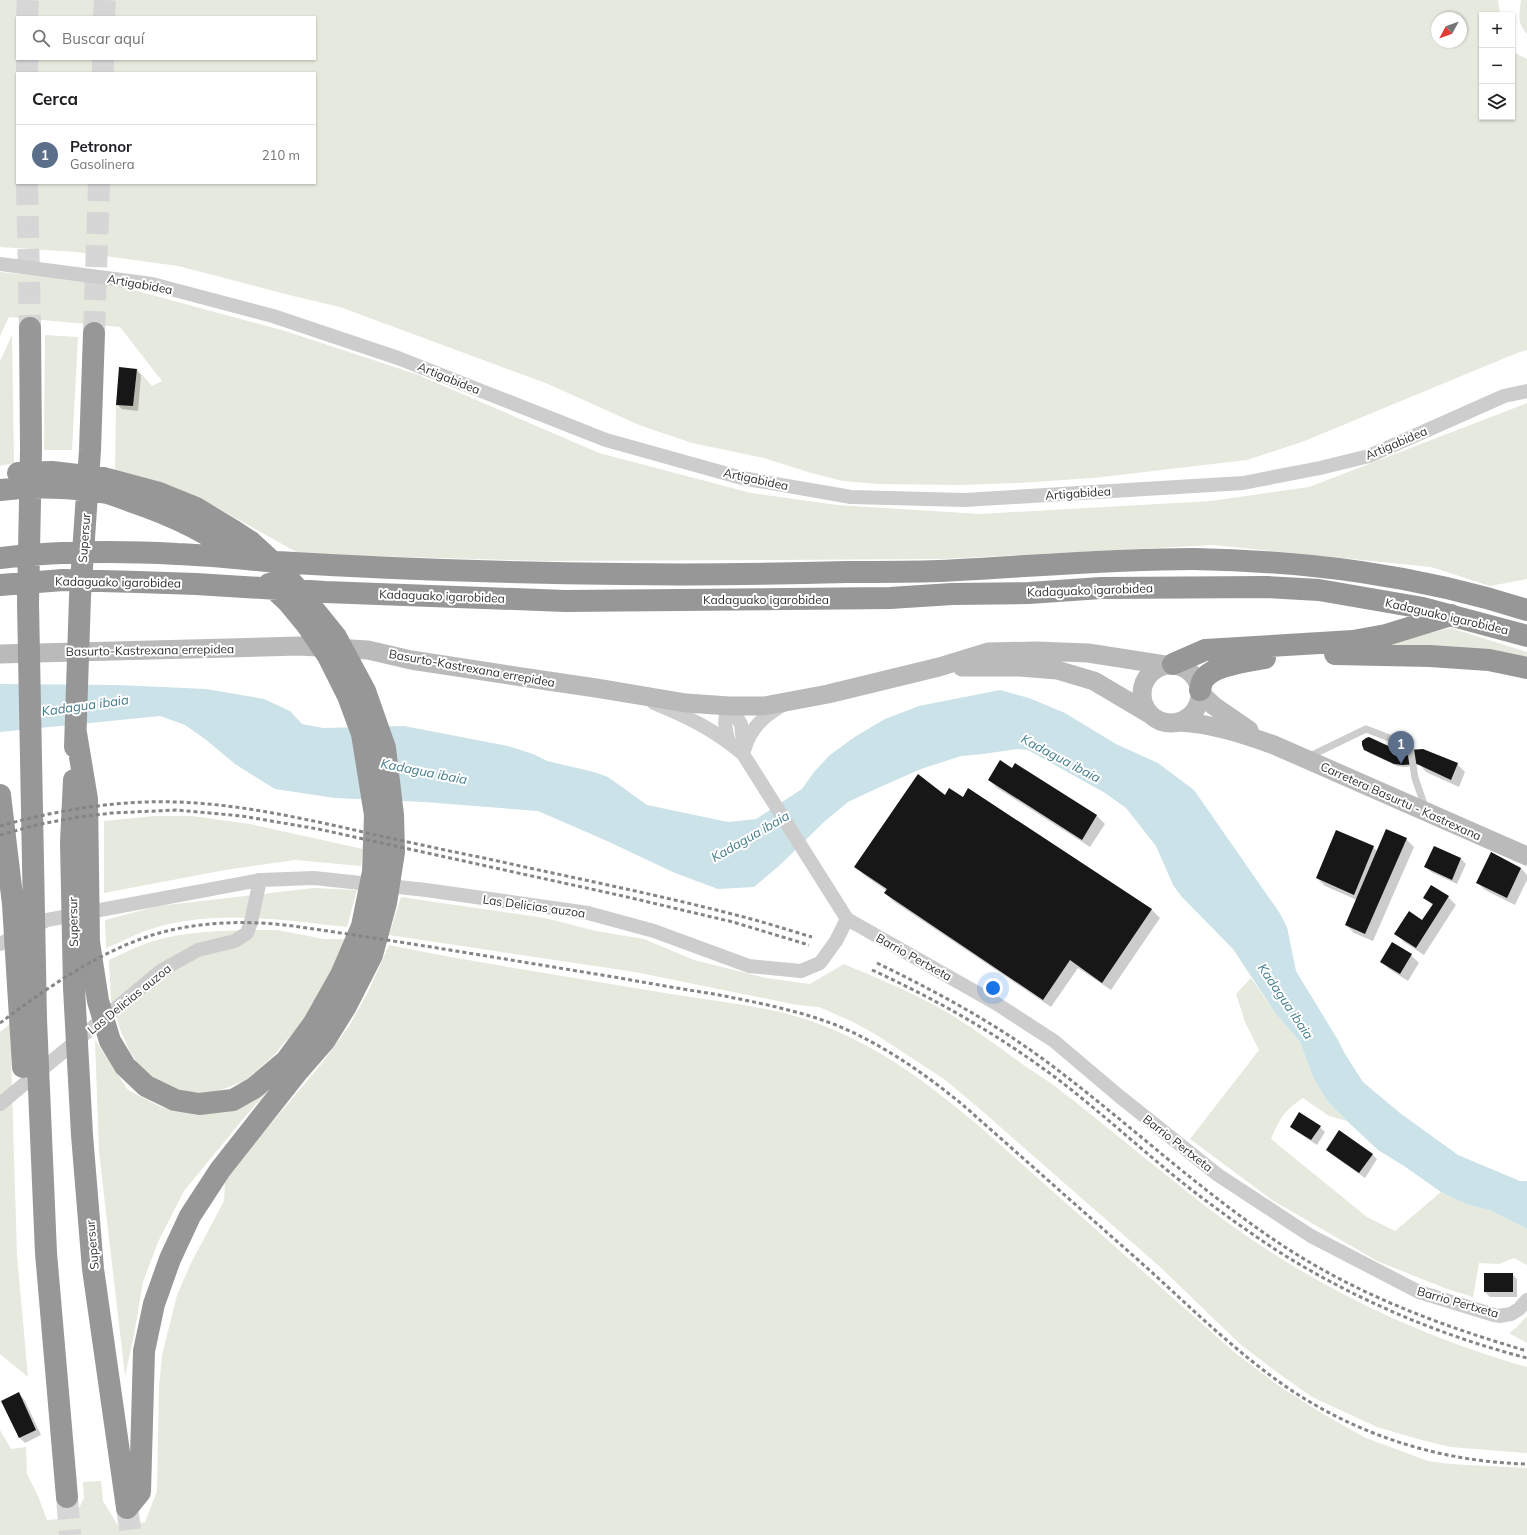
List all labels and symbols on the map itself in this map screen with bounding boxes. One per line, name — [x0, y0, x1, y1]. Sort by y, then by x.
north arrow — [1431, 12, 1467, 48]
street label: Artigabidea — [106, 271, 174, 297]
street label: Artigabidea — [416, 359, 482, 397]
street label: Artigabidea — [1363, 423, 1429, 463]
street label: Artigabidea — [722, 465, 790, 493]
street label: Artigabidea — [1045, 483, 1111, 503]
street label: Supersur — [75, 512, 93, 563]
street label: Kadaguako igarobidea — [55, 573, 181, 591]
street label: Kadaguako igarobidea — [1027, 580, 1153, 600]
street label: Kadaguako igarobidea — [379, 586, 505, 606]
street label: Kadaguako igarobidea — [703, 592, 829, 607]
street label: Kadaguako igarobidea — [1384, 595, 1510, 637]
street label: Basurto-Kastrexana errepidea — [66, 641, 234, 659]
street label: Basurto-Kastrexana errepidea — [388, 646, 556, 690]
water label: Kadagua ibaia — [40, 691, 130, 719]
water label: Kadagua ibaia — [1018, 730, 1104, 786]
pin: 1 — [1388, 731, 1414, 764]
water label: Kadagua ibaia — [379, 755, 469, 787]
street label: Carretera Basurtu - Kastrexana — [1318, 759, 1484, 843]
water label: Kadagua ibaia — [708, 807, 792, 865]
street label: Las Delicias auzoa — [482, 891, 586, 921]
street label: Supersur — [65, 896, 81, 947]
street label: Barrio Pertxeta — [874, 930, 954, 984]
water label: Kadagua ibaia — [1255, 960, 1317, 1042]
street label: Las Delicias auzoa — [84, 961, 174, 1037]
your location — [983, 978, 1003, 998]
street label: Barrio Pertxeta — [1140, 1111, 1216, 1175]
street label: Supersur — [82, 1219, 102, 1270]
street label: Barrio Pertxeta — [1415, 1283, 1501, 1321]

